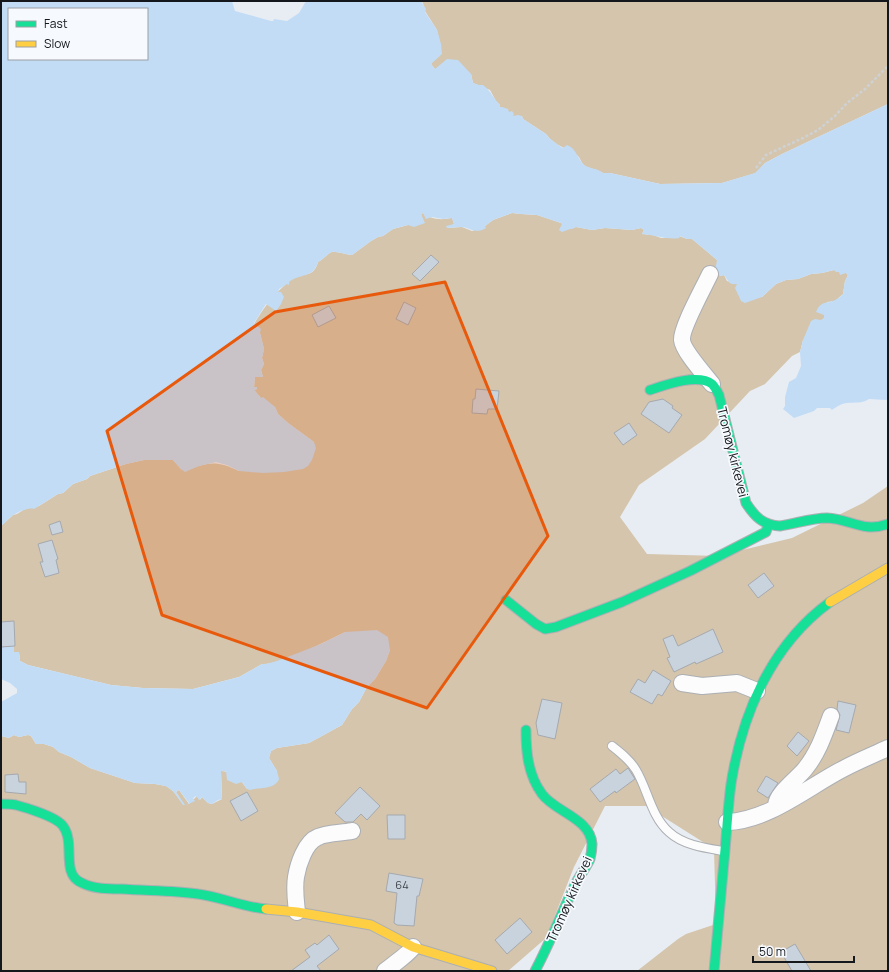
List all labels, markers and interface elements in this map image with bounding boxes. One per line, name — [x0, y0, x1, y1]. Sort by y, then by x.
legend — [8, 8, 148, 60]
text: Fast — [44, 15, 68, 32]
text: Slow — [44, 35, 70, 52]
street label: Tromøy kirkevei — [713, 405, 753, 499]
street label: Tromøy kirkevei — [542, 853, 596, 945]
house number: 64 — [395, 877, 409, 892]
scale bar — [753, 938, 854, 964]
text: 50 m — [759, 943, 786, 960]

